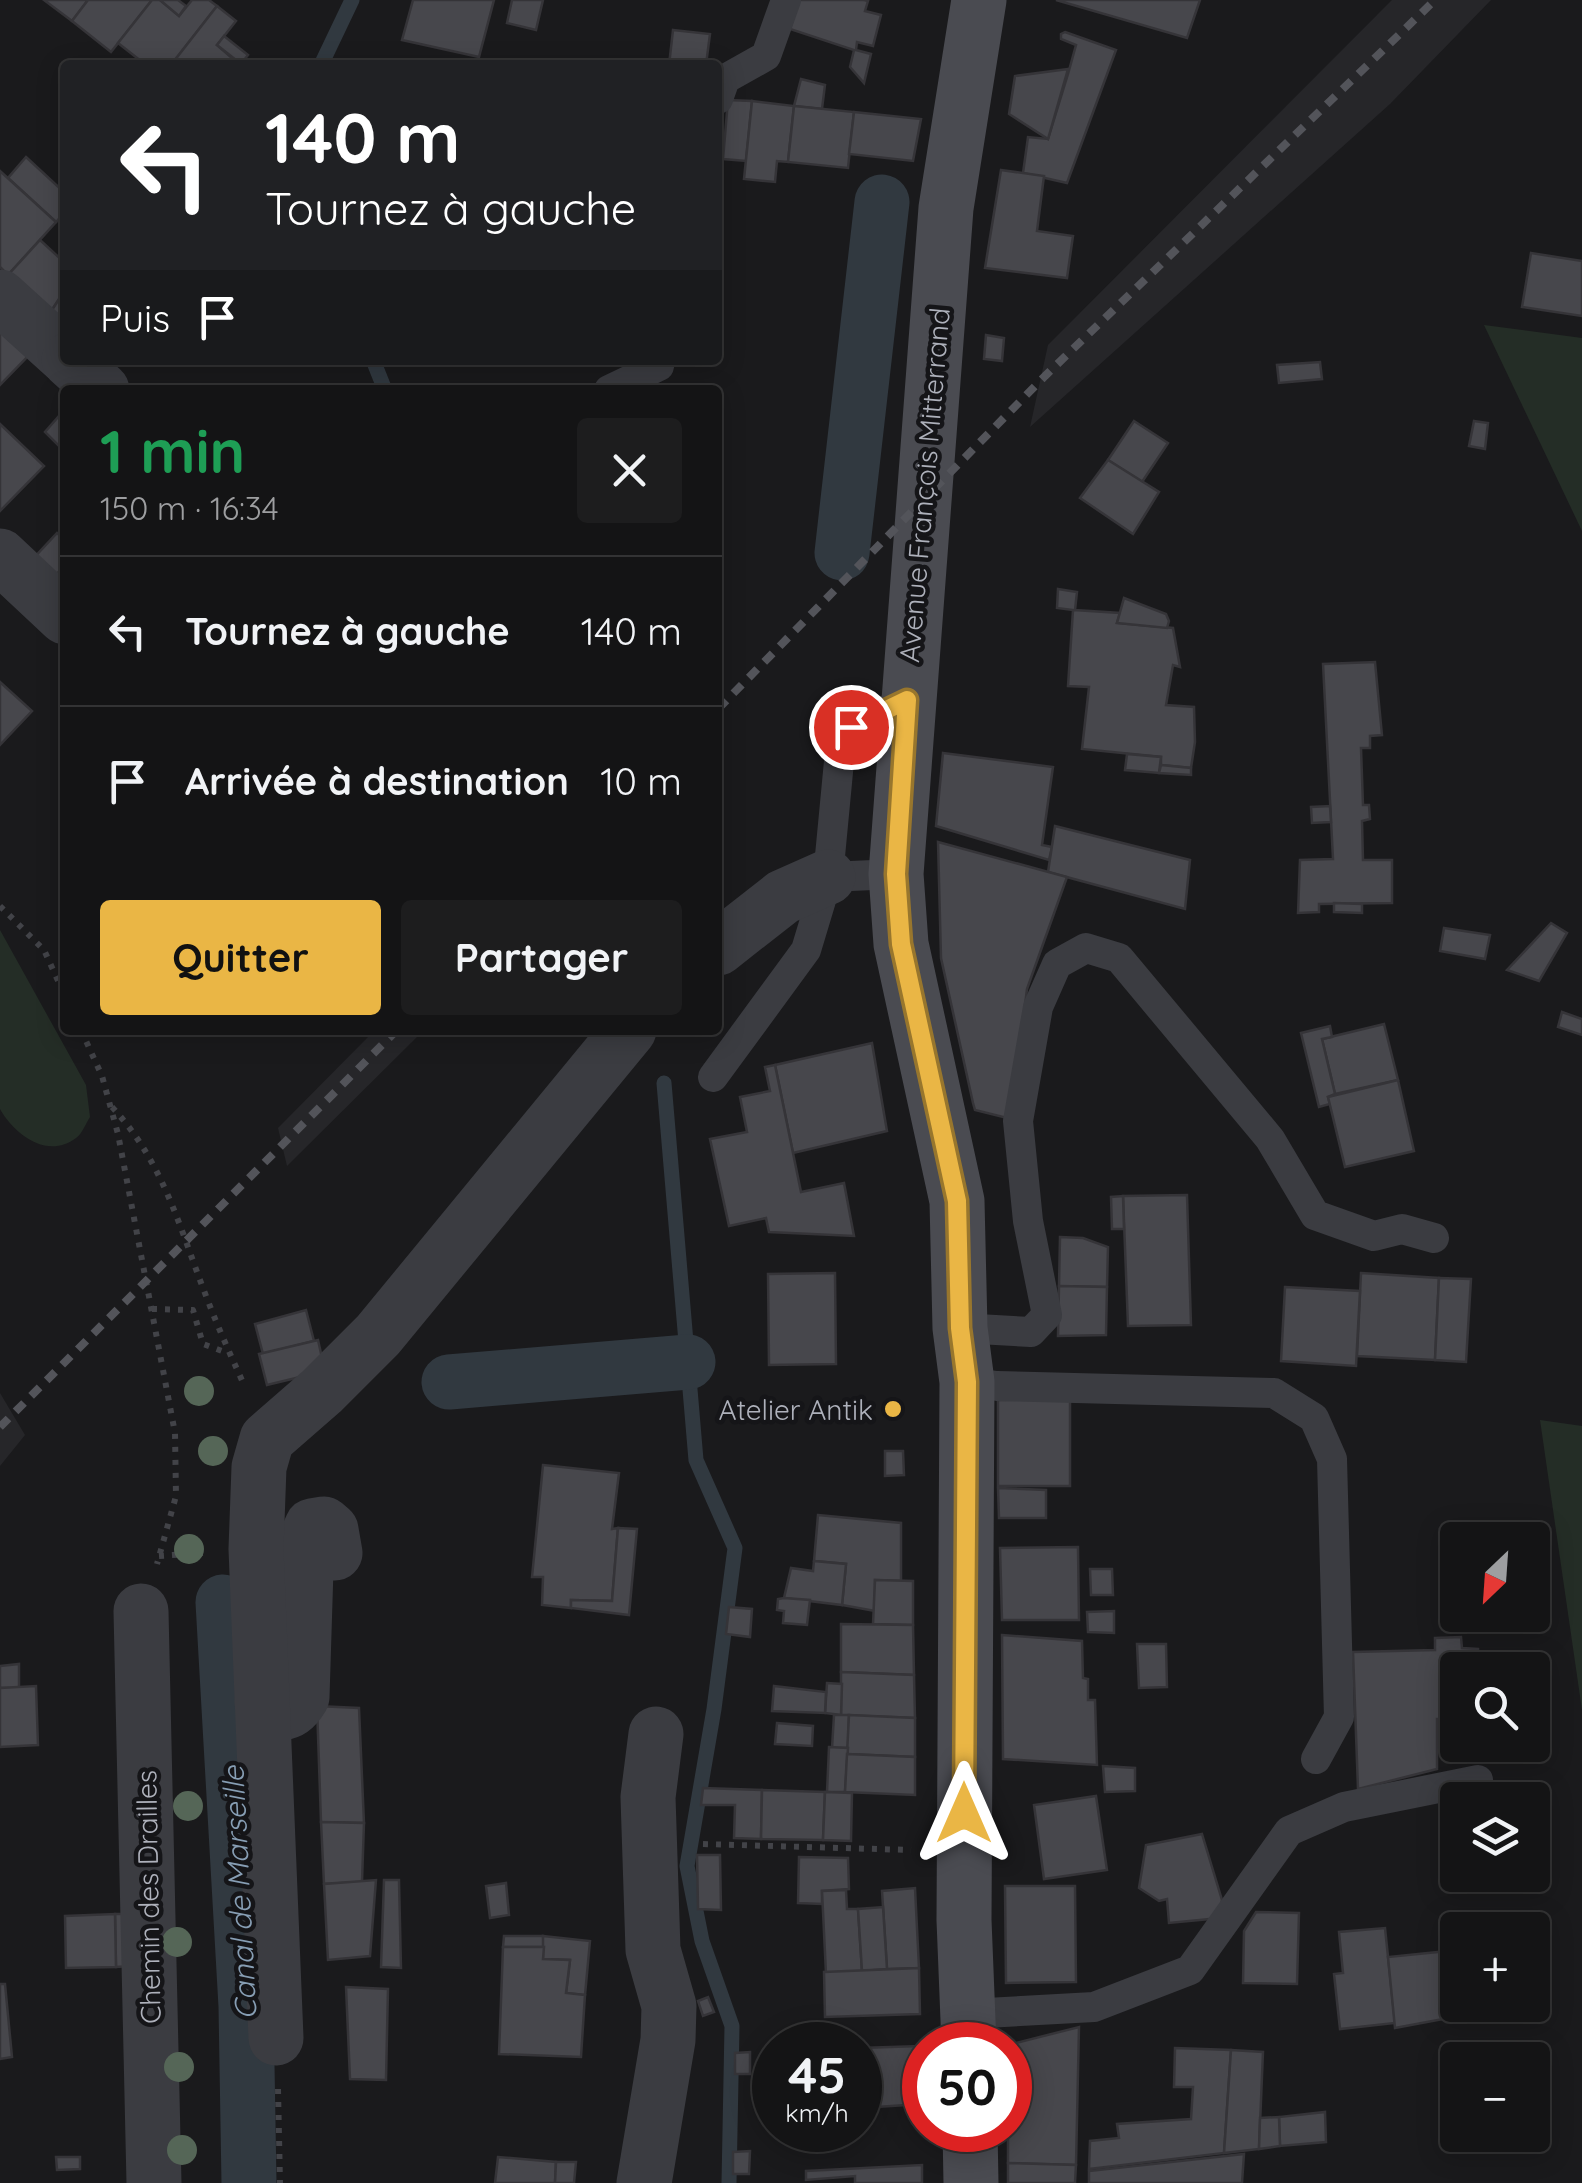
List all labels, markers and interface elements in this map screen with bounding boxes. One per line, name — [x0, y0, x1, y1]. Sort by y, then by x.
text: 140 m — [265, 93, 461, 181]
icon: left — [100, 100, 230, 230]
text: Tournez à gauche — [265, 180, 636, 236]
icon: arrive — [190, 290, 245, 345]
text: Puis — [100, 294, 170, 342]
street label: Avenue François Mitterrand — [891, 306, 957, 664]
text: 1 min — [100, 413, 245, 488]
button: close — [577, 418, 682, 523]
text: 150 m · 16:34 — [100, 488, 279, 528]
icon: left — [100, 604, 155, 659]
text: Tournez à gauche — [185, 607, 510, 655]
text: 140 m — [581, 607, 682, 655]
pin — [809, 685, 894, 770]
icon: arrive — [824, 700, 879, 755]
icon: arrive — [100, 754, 155, 809]
text: Arrivée à destination — [185, 757, 569, 805]
text: 10 m — [600, 757, 682, 805]
button: Quitter — [100, 900, 381, 1015]
button: Partager — [401, 900, 682, 1015]
place label: Atelier Antik — [718, 1392, 873, 1427]
marker: Atelier Antik — [882, 1398, 904, 1420]
north arrow — [1440, 1522, 1550, 1632]
map controls — [1440, 1522, 1550, 2152]
button: search — [1440, 1652, 1550, 1762]
position arrow — [912, 1761, 1016, 1865]
water label: Canal de Marseille — [213, 1764, 265, 2021]
street label: Chemin des Drailles — [128, 1770, 168, 2024]
button: layers — [1440, 1782, 1550, 1892]
button: + — [1440, 1912, 1550, 2022]
speed limit sign: 50 — [902, 2022, 1032, 2152]
button: − — [1440, 2042, 1550, 2152]
text: 45 — [788, 2043, 846, 2106]
text: km/h — [785, 2097, 849, 2128]

